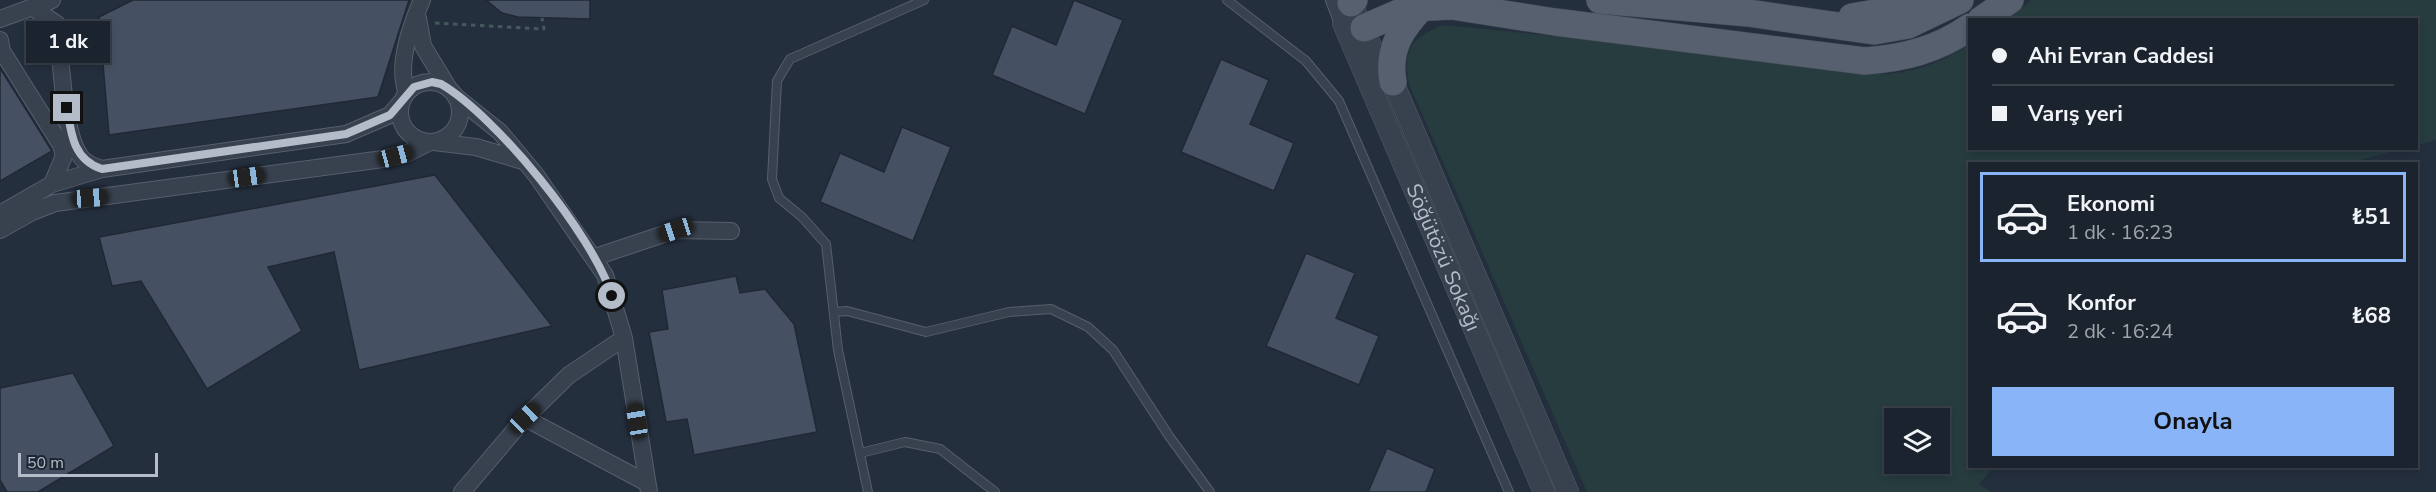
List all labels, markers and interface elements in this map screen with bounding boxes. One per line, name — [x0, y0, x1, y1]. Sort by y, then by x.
callout: 1 dk — [25, 21, 109, 63]
text: 1 dk — [48, 28, 88, 55]
text: Ahi Evran Caddesi — [2028, 41, 2214, 71]
route end — [53, 94, 80, 121]
text: Varış yeri — [2028, 99, 2123, 129]
car — [376, 143, 416, 169]
car — [228, 166, 266, 188]
street label: Söğütözü Sokağı — [1400, 179, 1487, 335]
car — [71, 188, 109, 208]
text: Ekonomi — [2067, 189, 2155, 219]
icon: car — [1995, 190, 2049, 244]
text: ₺51 — [2351, 202, 2391, 232]
car — [656, 216, 696, 244]
text: 1 dk · 16:23 — [2067, 219, 2173, 246]
route start — [598, 282, 625, 309]
text: Konfor — [2067, 288, 2136, 318]
icon: car — [1995, 289, 2049, 343]
text: ₺68 — [2351, 301, 2391, 331]
text: 2 dk · 16:24 — [2067, 318, 2173, 345]
button: Onayla — [1992, 387, 2394, 456]
car — [506, 399, 544, 437]
car — [625, 402, 649, 440]
map controls — [1884, 408, 1950, 474]
button: layers — [1884, 408, 1950, 474]
scale bar — [18, 450, 158, 478]
text: 50 m — [27, 452, 64, 474]

